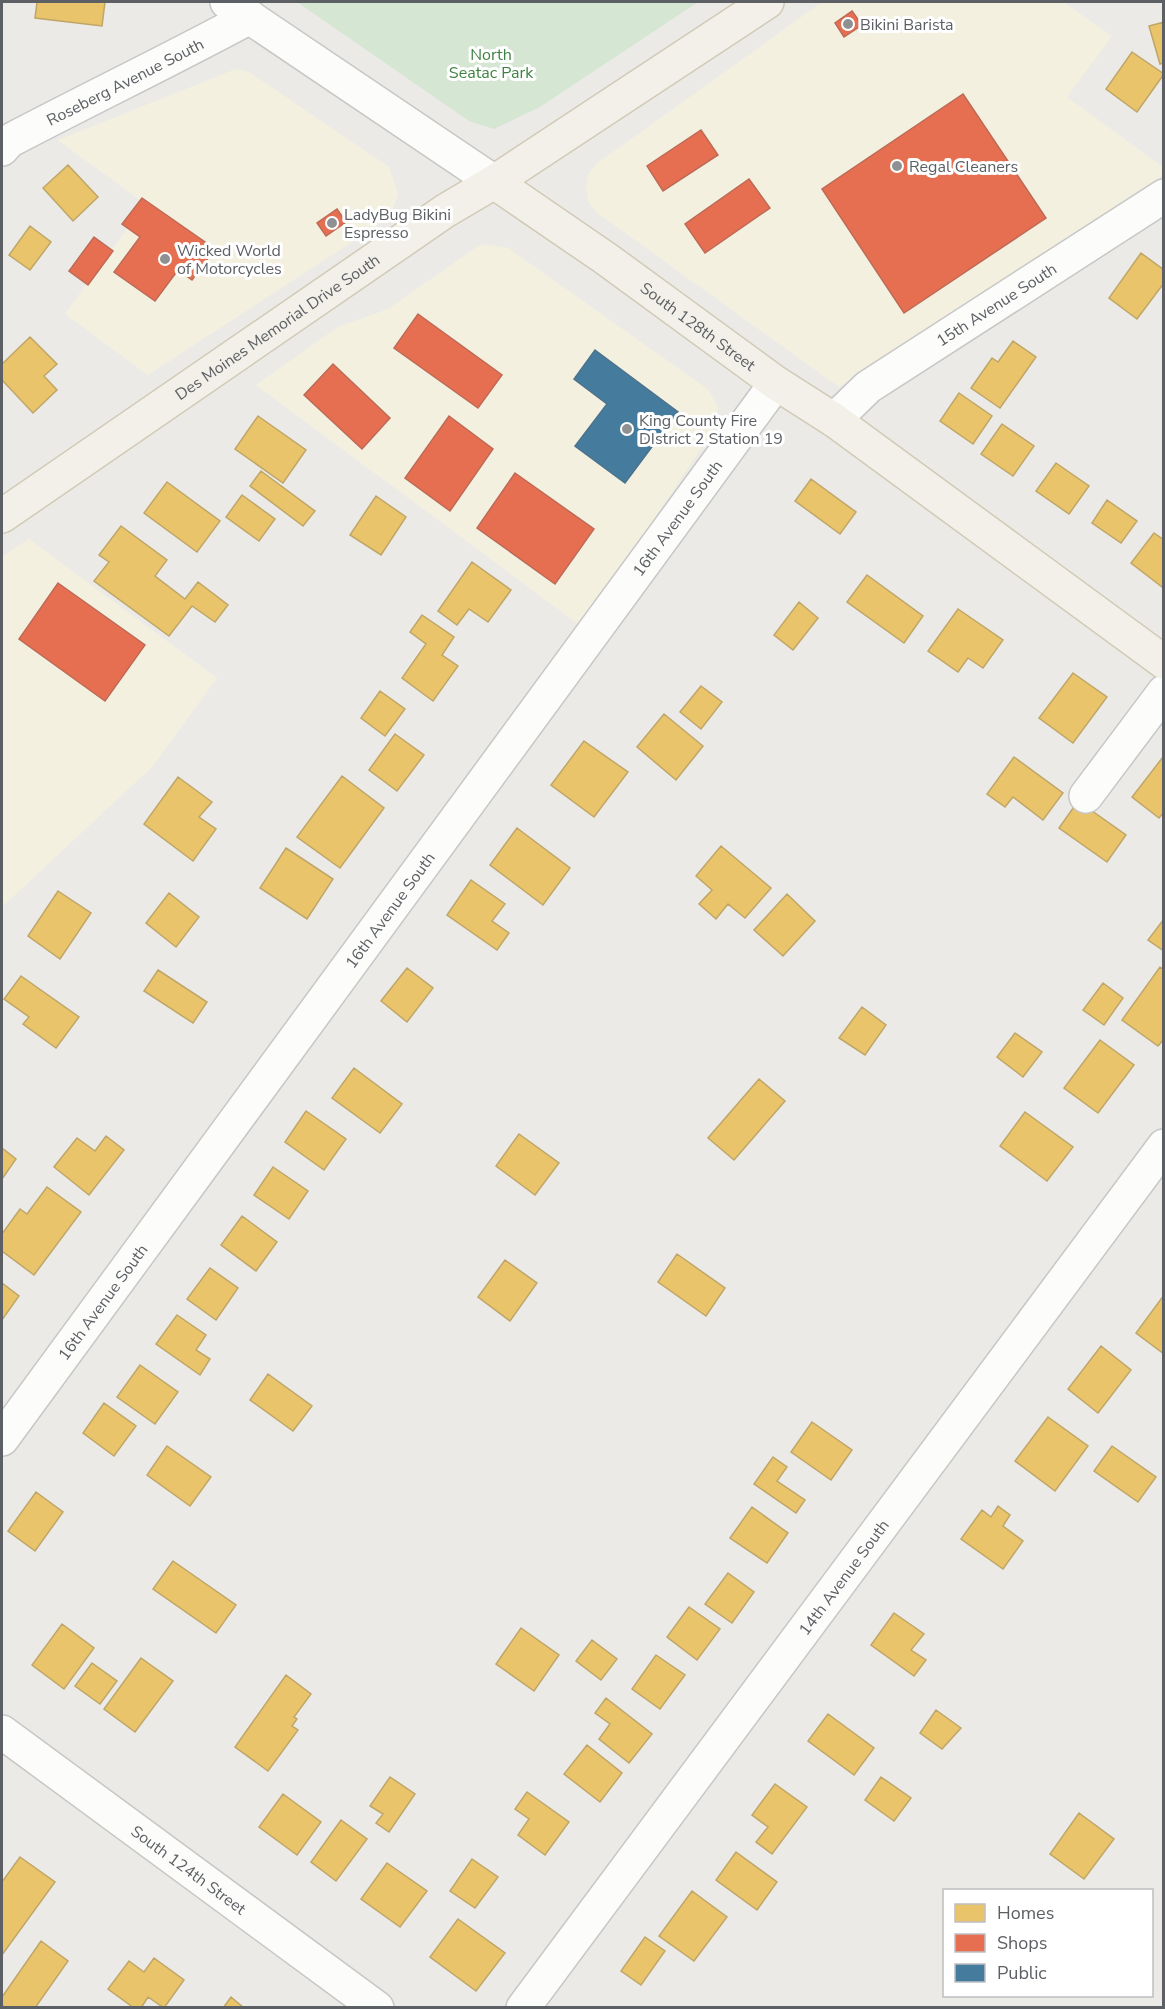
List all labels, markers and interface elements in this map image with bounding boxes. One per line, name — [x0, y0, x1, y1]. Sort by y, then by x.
place label: Bikini Barista — [860, 14, 954, 36]
marker: Bikini Barista — [841, 17, 855, 31]
street label: Roseberg Avenue South — [43, 33, 208, 132]
park label: North Seatac Park — [449, 44, 534, 84]
place label: Regal Cleaners — [909, 156, 1018, 178]
marker: Regal Cleaners — [890, 159, 904, 173]
place label: LadyBug Bikini Espresso — [344, 204, 451, 244]
marker: LadyBug Bikini Espresso — [325, 216, 339, 230]
place label: Wicked World of Motorcycles — [177, 240, 282, 280]
street label: Des Moines Memorial Drive South — [171, 249, 384, 406]
marker: Wicked World of Motorcycles — [158, 252, 172, 266]
street label: 15th Avenue South — [932, 258, 1061, 352]
street label: South 128th Street — [635, 277, 760, 377]
place label: King County Fire DIstrict 2 Station 19 — [639, 410, 783, 450]
marker: King County Fire DIstrict 2 Station 19 — [620, 422, 634, 436]
street label: 16th Avenue South — [628, 456, 728, 581]
street label: 16th Avenue South — [341, 848, 441, 973]
street label: 16th Avenue South — [53, 1240, 153, 1365]
street label: 14th Avenue South — [794, 1515, 895, 1640]
street label: South 124th Street — [126, 1821, 251, 1920]
legend — [943, 1889, 1153, 1997]
text: Homes — [997, 1901, 1054, 1925]
text: Shops — [997, 1931, 1047, 1955]
text: Public — [997, 1961, 1047, 1985]

